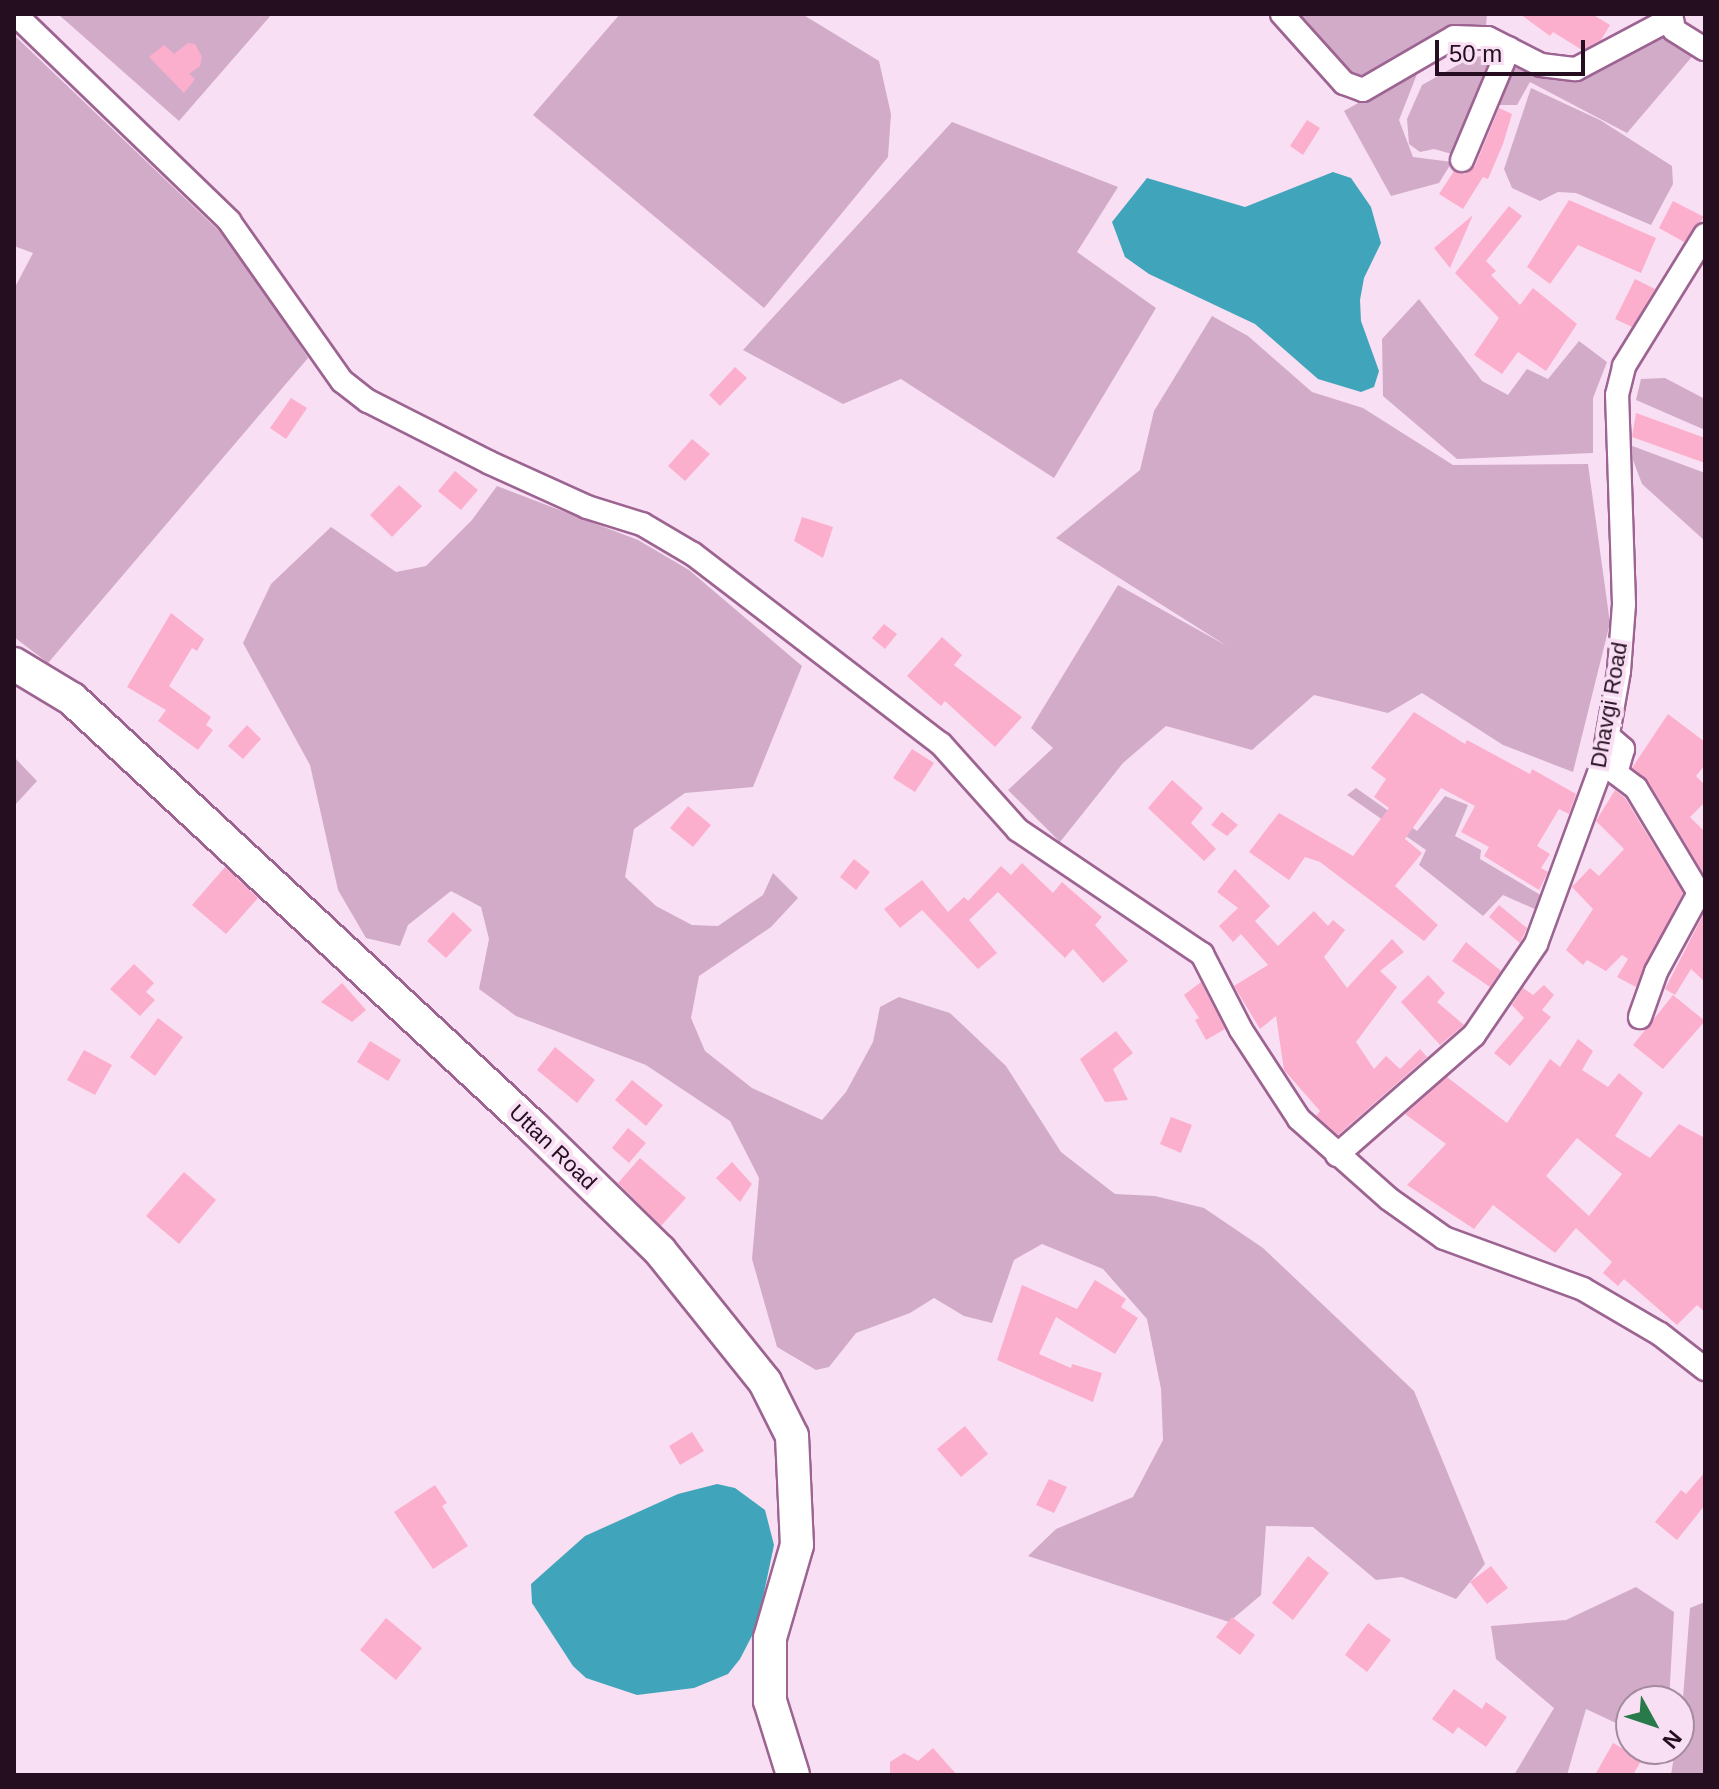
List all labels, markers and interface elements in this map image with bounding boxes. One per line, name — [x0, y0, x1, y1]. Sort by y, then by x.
scale bar — [1439, 24, 1589, 74]
text: 50 m — [1449, 40, 1502, 67]
street label: Dhavgi Road — [1585, 640, 1633, 770]
street label: Uttan Road — [504, 1099, 602, 1195]
north arrow — [1615, 1685, 1695, 1765]
text: N — [1658, 1725, 1687, 1754]

